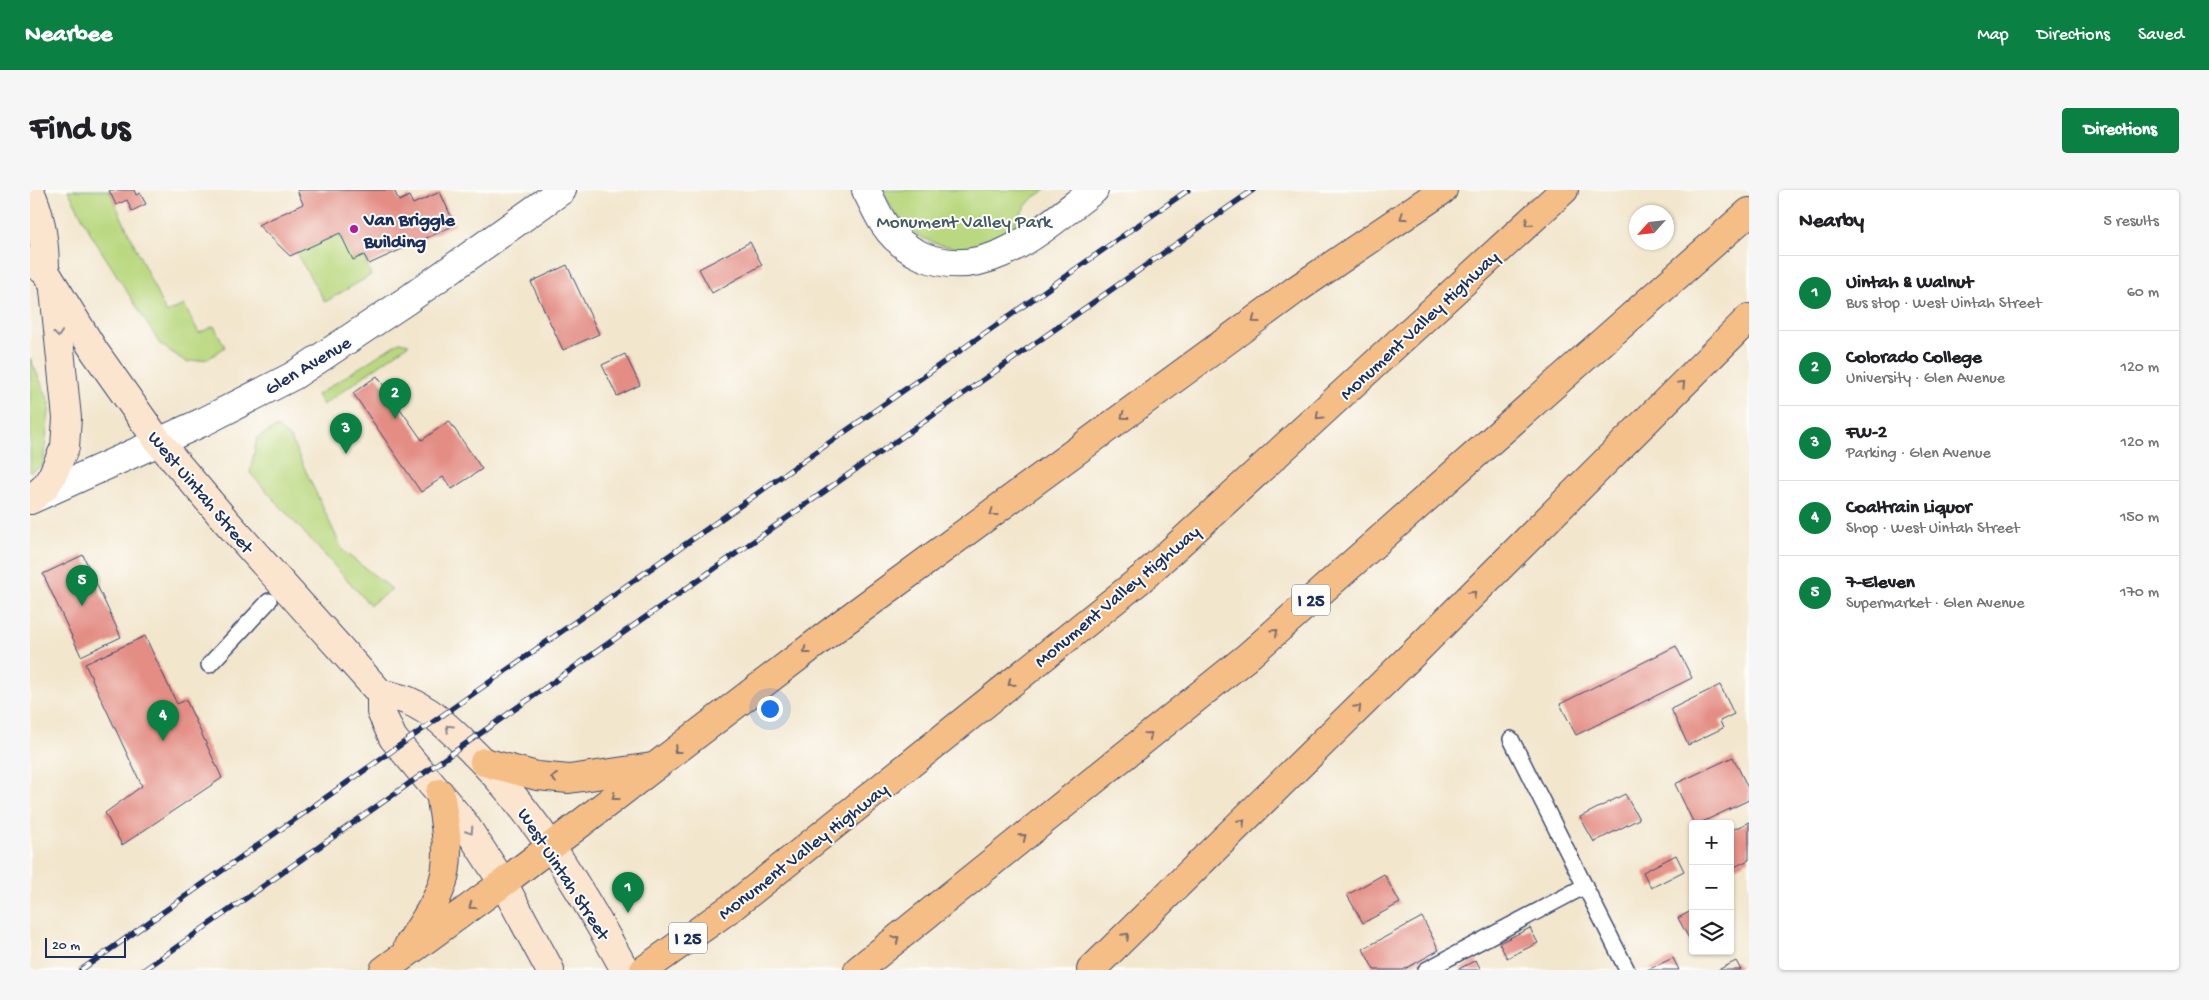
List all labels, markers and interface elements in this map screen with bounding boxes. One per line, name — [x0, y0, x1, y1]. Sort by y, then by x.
text: Nearbee — [25, 21, 112, 50]
text: Map — [1977, 25, 2009, 46]
text: Directions — [2037, 25, 2110, 46]
text: Saved — [2138, 25, 2184, 46]
button: Directions — [2062, 108, 2179, 153]
text: Find us — [30, 110, 130, 151]
north arrow — [1629, 205, 1674, 250]
place label: Van Briggle Building — [363, 210, 456, 255]
text: Nearby — [1799, 210, 1864, 235]
one-way arrow — [1399, 211, 1409, 220]
park label: Monument Valley Park — [877, 212, 1053, 235]
text: 5 results — [2104, 213, 2159, 232]
one-way arrow — [1525, 217, 1534, 226]
marker: Van Briggle Building — [348, 223, 360, 235]
street label: Monument Valley Highway — [1336, 246, 1505, 406]
text: Uintah & Walnut — [1846, 272, 1973, 295]
text: 1 — [1812, 284, 1818, 303]
text: 60 m — [2127, 284, 2159, 303]
text: Bus stop · West Uintah Street — [1846, 295, 2041, 314]
one-way arrow — [1251, 314, 1261, 323]
one-way arrow — [52, 331, 63, 339]
street label: Glen Avenue — [261, 332, 356, 402]
text: Colorado College — [1846, 347, 1982, 370]
text: 2 — [1811, 359, 1819, 378]
text: 120 m — [2120, 359, 2159, 378]
text: University · Glen Avenue — [1846, 370, 2005, 389]
pin: 2 — [379, 378, 411, 419]
one-way arrow — [1677, 381, 1686, 390]
one-way arrow — [1315, 410, 1324, 419]
one-way arrow — [1121, 411, 1130, 419]
pin: 3 — [330, 413, 362, 454]
text: FW-2 — [1846, 422, 1887, 445]
street label: West Uintah Street — [141, 427, 259, 561]
text: 3 — [1811, 434, 1819, 453]
text: 120 m — [2120, 434, 2159, 453]
text: Parking · Glen Avenue — [1846, 445, 1991, 464]
text: Coaltrain Liquor — [1846, 497, 1972, 520]
one-way arrow — [990, 507, 999, 515]
text: 4 — [1811, 509, 1819, 528]
text: 150 m — [2120, 509, 2159, 528]
text: Shop · West Uintah Street — [1846, 520, 2020, 539]
street label: Monument Valley Highway — [1031, 521, 1206, 674]
pin: 5 — [66, 565, 98, 606]
text: 7-Eleven — [1846, 572, 1915, 595]
road number: I 25 — [1292, 584, 1330, 616]
text: 5 — [1811, 584, 1819, 603]
text: 170 m — [2120, 584, 2159, 603]
one-way arrow — [1467, 591, 1476, 600]
text: Supermarket · Glen Avenue — [1846, 595, 2025, 614]
one-way arrow — [1269, 629, 1278, 638]
one-way arrow — [802, 645, 812, 654]
one-way arrow — [1008, 677, 1017, 685]
your location — [757, 696, 783, 722]
pin: 4 — [147, 700, 179, 741]
one-way arrow — [1352, 705, 1361, 714]
one-way arrow — [446, 725, 455, 734]
one-way arrow — [1144, 732, 1153, 741]
one-way arrow — [674, 744, 683, 752]
one-way arrow — [549, 773, 557, 784]
street label: Monument Valley Highway — [715, 779, 894, 926]
one-way arrow — [611, 791, 621, 800]
street label: West Uintah Street — [511, 804, 615, 947]
one-way arrow — [1236, 819, 1245, 828]
map controls — [1689, 820, 1734, 955]
button: + — [1689, 820, 1734, 865]
one-way arrow — [464, 825, 473, 835]
one-way arrow — [1017, 835, 1026, 843]
button: − — [1689, 865, 1734, 910]
pin: 1 — [612, 872, 644, 913]
one-way arrow — [468, 900, 478, 909]
button: layers — [1689, 910, 1734, 955]
road number: I 25 — [669, 922, 707, 954]
one-way arrow — [1120, 933, 1129, 942]
scale bar — [45, 935, 126, 958]
one-way arrow — [891, 936, 900, 945]
text: 20 m — [52, 938, 80, 955]

